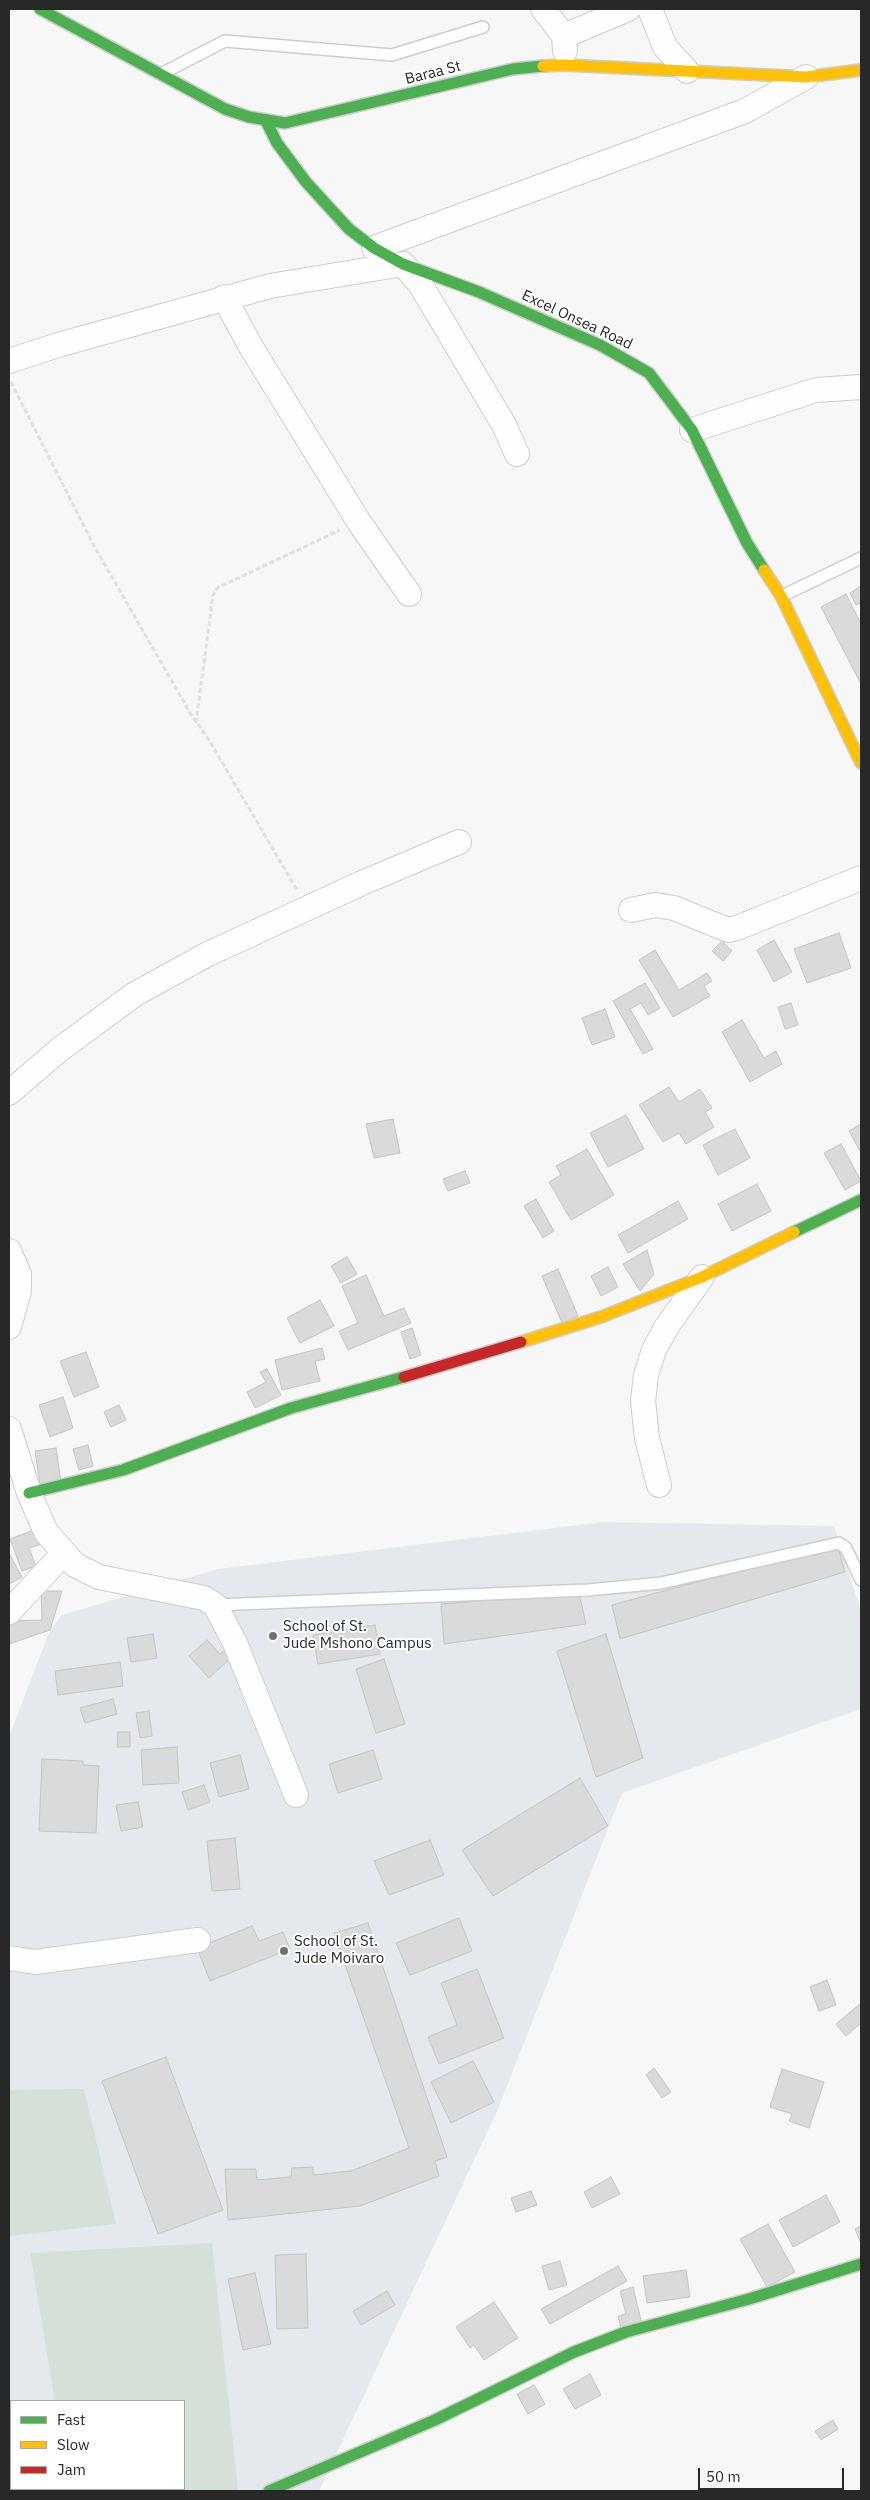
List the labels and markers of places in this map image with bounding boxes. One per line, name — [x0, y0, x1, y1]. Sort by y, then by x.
place label: School of St. Jude Mshono Campus — [283, 1618, 431, 1653]
marker: School of St. Jude Mshono Campus — [267, 1630, 279, 1642]
place label: School of St. Jude Moivaro — [294, 1933, 384, 1968]
marker: School of St. Jude Moivaro — [278, 1945, 290, 1957]

